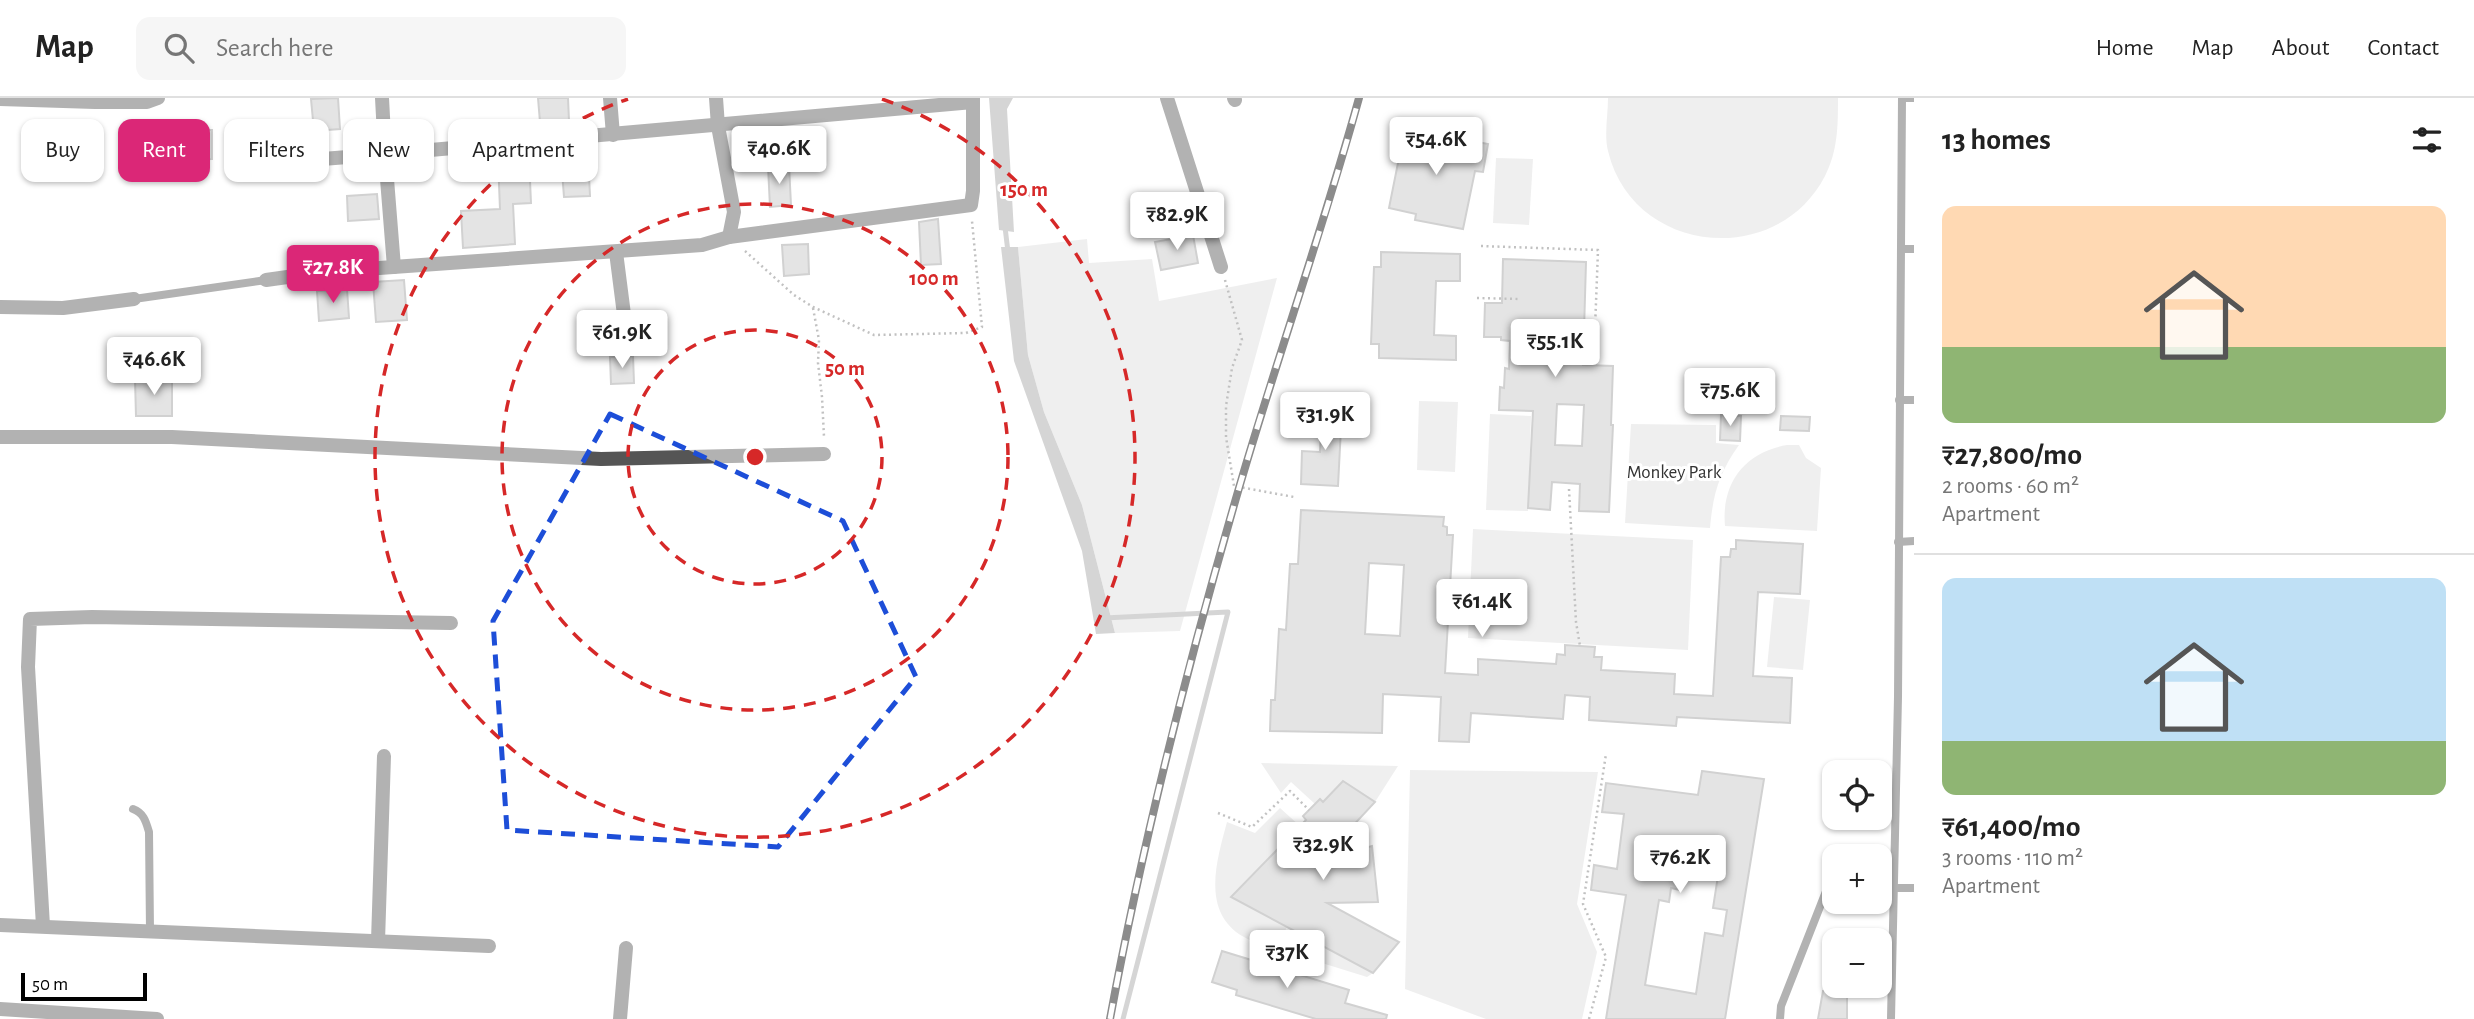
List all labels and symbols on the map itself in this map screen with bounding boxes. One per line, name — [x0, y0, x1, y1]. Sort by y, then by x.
pin: ₹54.6K — [1379, 118, 1493, 177]
pin: ₹40.6K — [722, 126, 836, 186]
text: 150 m — [1000, 179, 1048, 200]
pin: ₹82.9K — [1120, 192, 1234, 252]
pin: ₹27.8K — [276, 246, 390, 305]
text: 100 m — [909, 268, 959, 289]
pin: ₹61.9K — [565, 310, 679, 370]
pin: ₹55.1K — [1498, 320, 1612, 379]
pin: ₹46.6K — [97, 338, 211, 397]
text: 50 m — [825, 358, 865, 379]
pin: ₹75.6K — [1673, 368, 1787, 428]
pin: ₹31.9K — [1268, 392, 1382, 452]
centre of rings — [743, 445, 767, 469]
park label: Monkey Park — [1627, 463, 1722, 482]
pin: ₹61.4K — [1425, 580, 1539, 639]
pin: ₹32.9K — [1266, 822, 1380, 882]
pin: ₹76.2K — [1623, 836, 1737, 895]
pin: ₹37K — [1246, 930, 1328, 990]
scale bar — [21, 970, 147, 1002]

